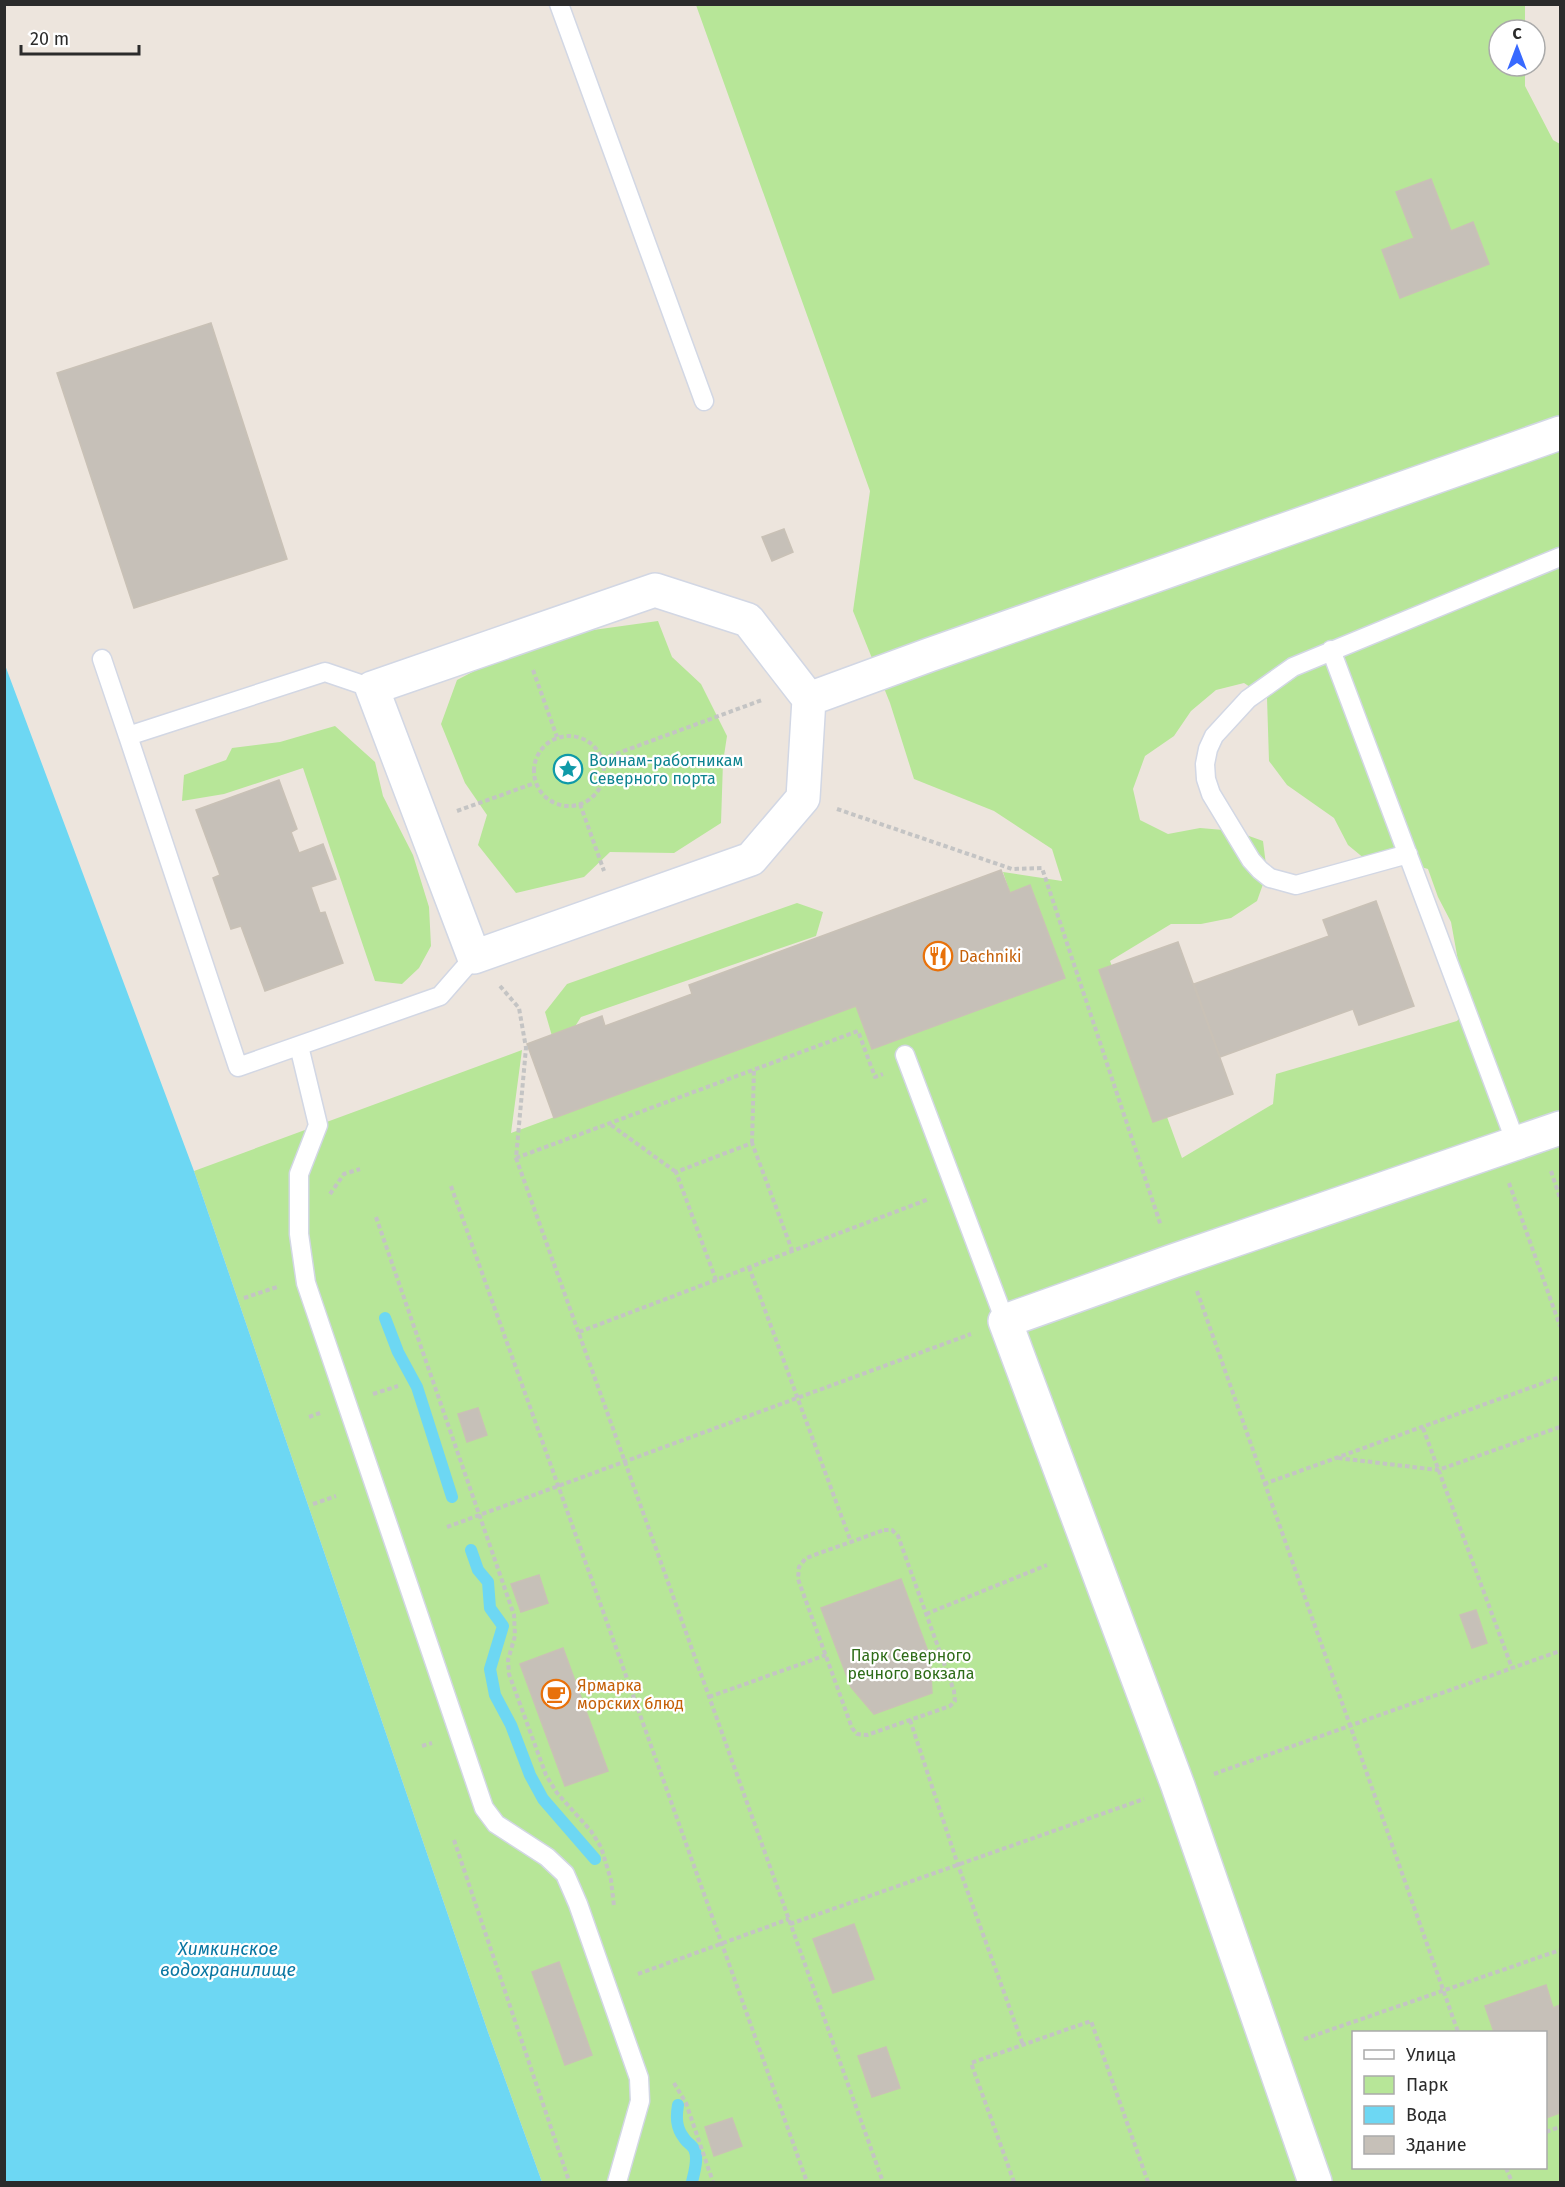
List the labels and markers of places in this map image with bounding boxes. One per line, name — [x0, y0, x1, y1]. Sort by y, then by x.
place label: Воинам-работникам Северного порта — [589, 751, 743, 788]
place icon: Воинам-работникам Северного порта — [552, 753, 584, 785]
restaurant icon: Dachniki — [922, 940, 954, 972]
place label: Dachniki — [959, 947, 1021, 966]
place label: Ярмарка морских блюд — [577, 1676, 684, 1713]
cafe icon: Ярмарка морских блюд — [540, 1678, 572, 1710]

